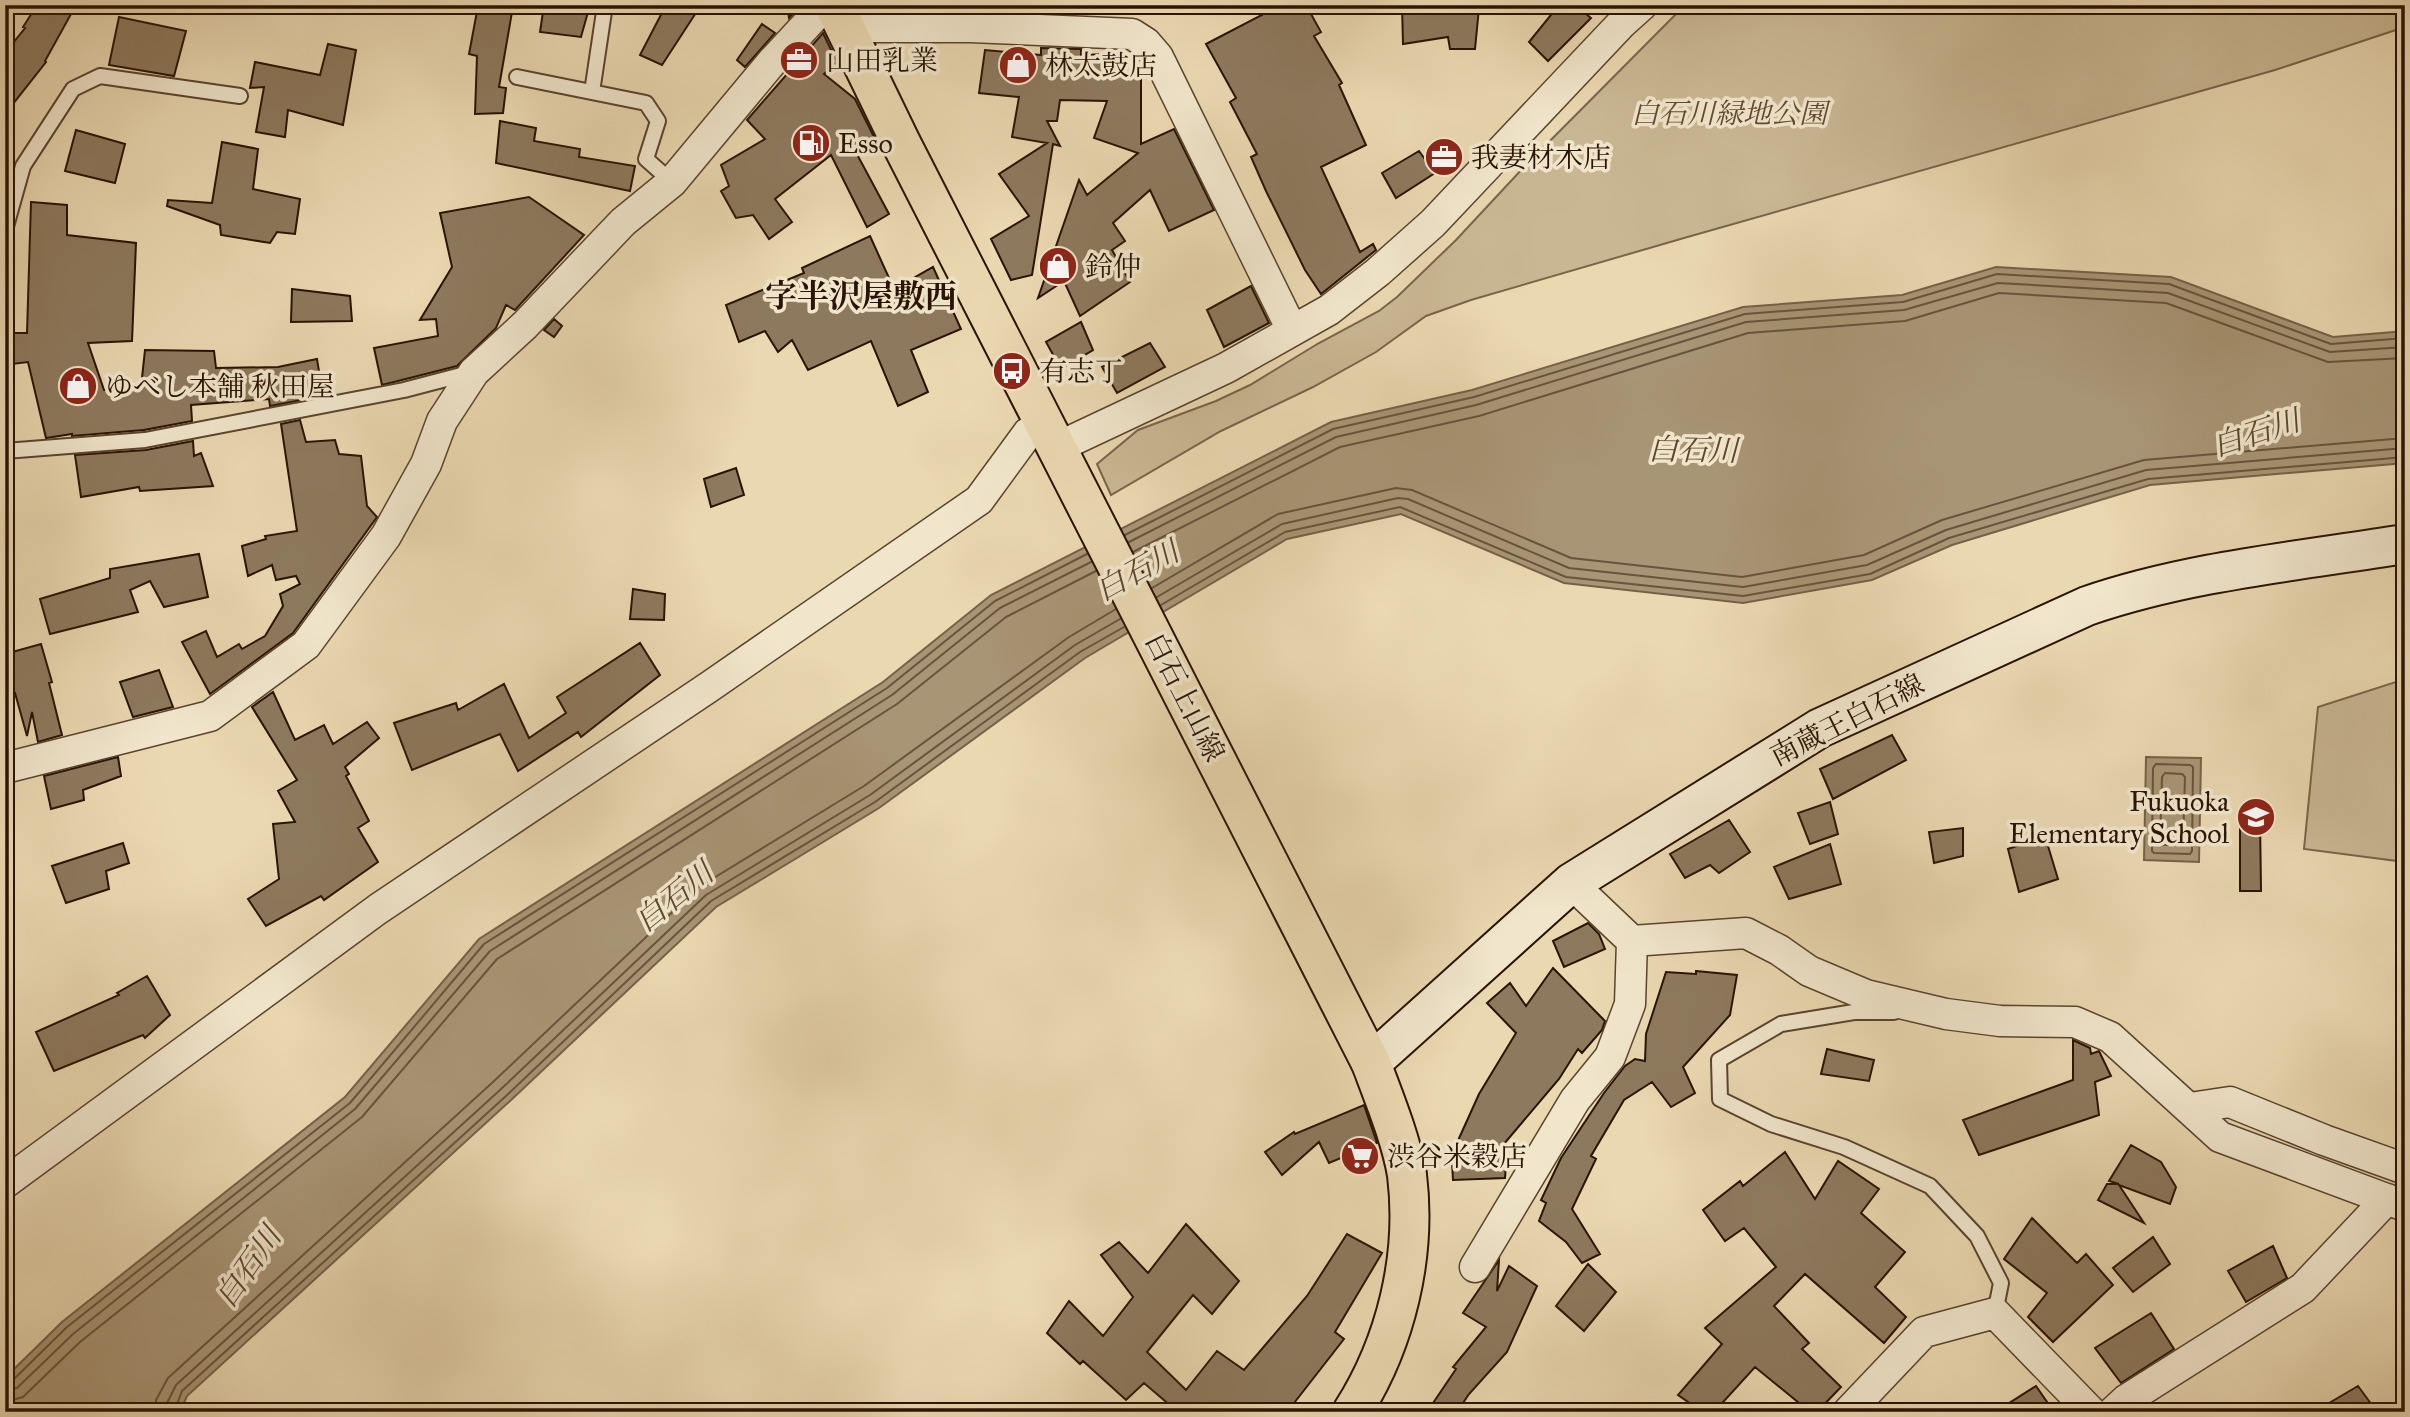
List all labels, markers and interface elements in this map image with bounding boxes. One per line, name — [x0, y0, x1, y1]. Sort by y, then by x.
office icon: 山田乳業 — [778, 39, 820, 81]
place label: 山田乳業 — [826, 43, 938, 78]
shop icon: 林太鼓店 — [997, 44, 1039, 86]
place label: 林太鼓店 — [1045, 48, 1157, 83]
park label: 白石川緑地公園 — [1631, 96, 1831, 131]
fuel station icon: Esso — [790, 122, 832, 164]
place label: Esso — [838, 126, 893, 161]
office icon: 我妻材木店 — [1423, 136, 1465, 178]
place label: 我妻材木店 — [1471, 140, 1611, 175]
shop icon: 鈴仲 — [1037, 245, 1079, 287]
place label: 鈴仲 — [1085, 249, 1141, 284]
district label: 字半沢屋敷西 — [765, 277, 957, 316]
bus stop icon: 有志丁 — [991, 350, 1033, 392]
place label: 有志丁 — [1039, 354, 1123, 389]
shop icon: ゆべし本舗 秋田屋 — [57, 365, 99, 407]
place label: ゆべし本舗 秋田屋 — [105, 369, 335, 404]
water label: 白石川 — [2208, 401, 2307, 464]
water label: 白石川 — [1648, 431, 1741, 469]
water label: 白石川 — [1089, 532, 1188, 609]
street label: 白石上山線 — [1138, 627, 1232, 767]
street label: 南蔵王白石線 — [1764, 666, 1930, 774]
place label: Fukuoka Elementary School — [2009, 784, 2229, 851]
school or university icon: Fukuoka Elementary School — [2235, 796, 2277, 838]
water label: 白石川 — [628, 853, 723, 939]
supermarket icon: 渋谷米穀店 — [1339, 1135, 1381, 1177]
place label: 渋谷米穀店 — [1387, 1139, 1527, 1174]
water label: 白石川 — [207, 1217, 290, 1314]

